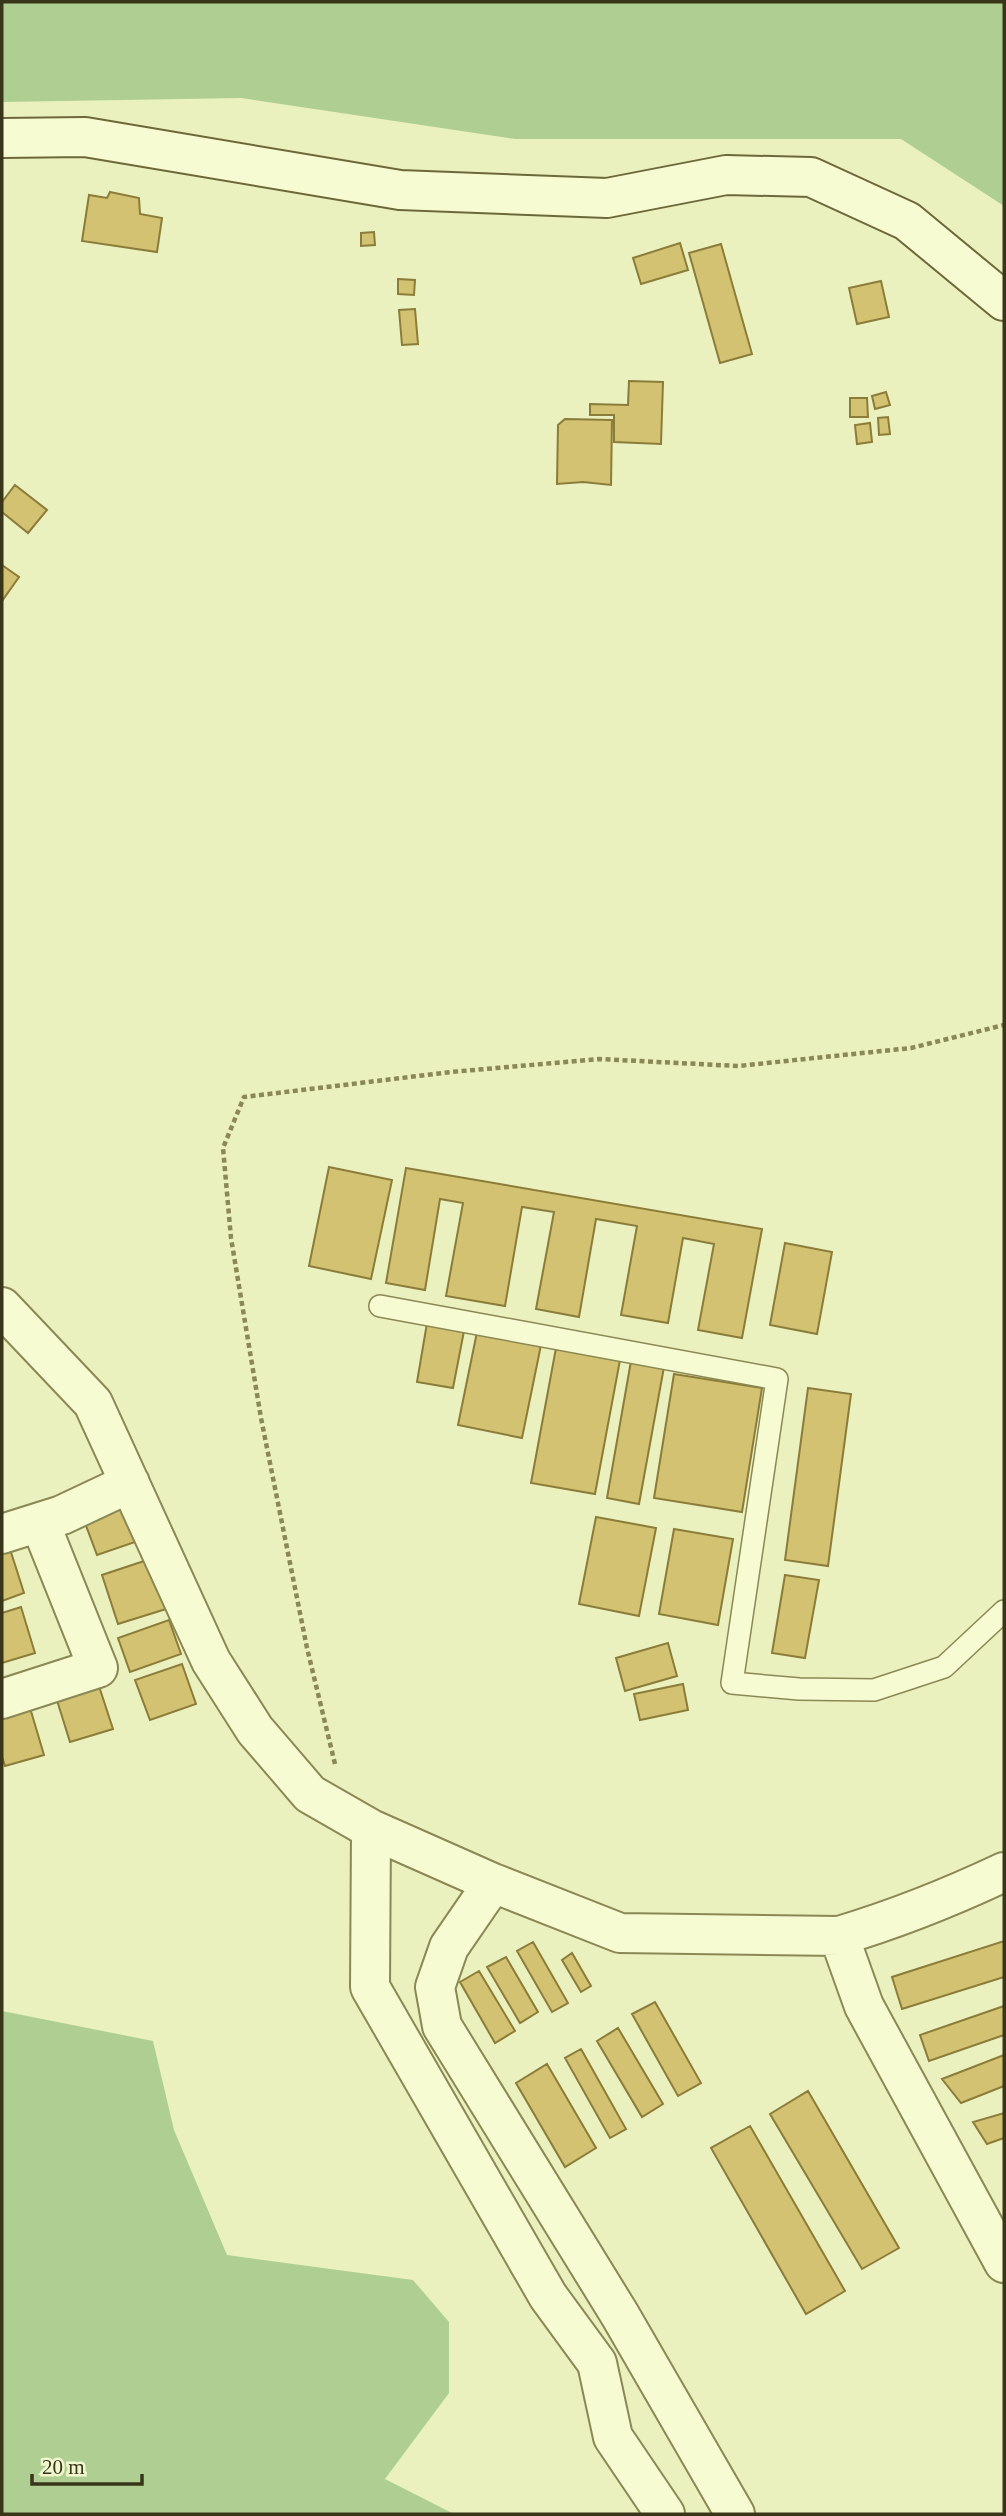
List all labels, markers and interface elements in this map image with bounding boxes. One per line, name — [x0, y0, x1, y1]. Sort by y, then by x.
scale bar — [32, 2442, 142, 2486]
text: 20 m — [42, 2455, 85, 2479]

